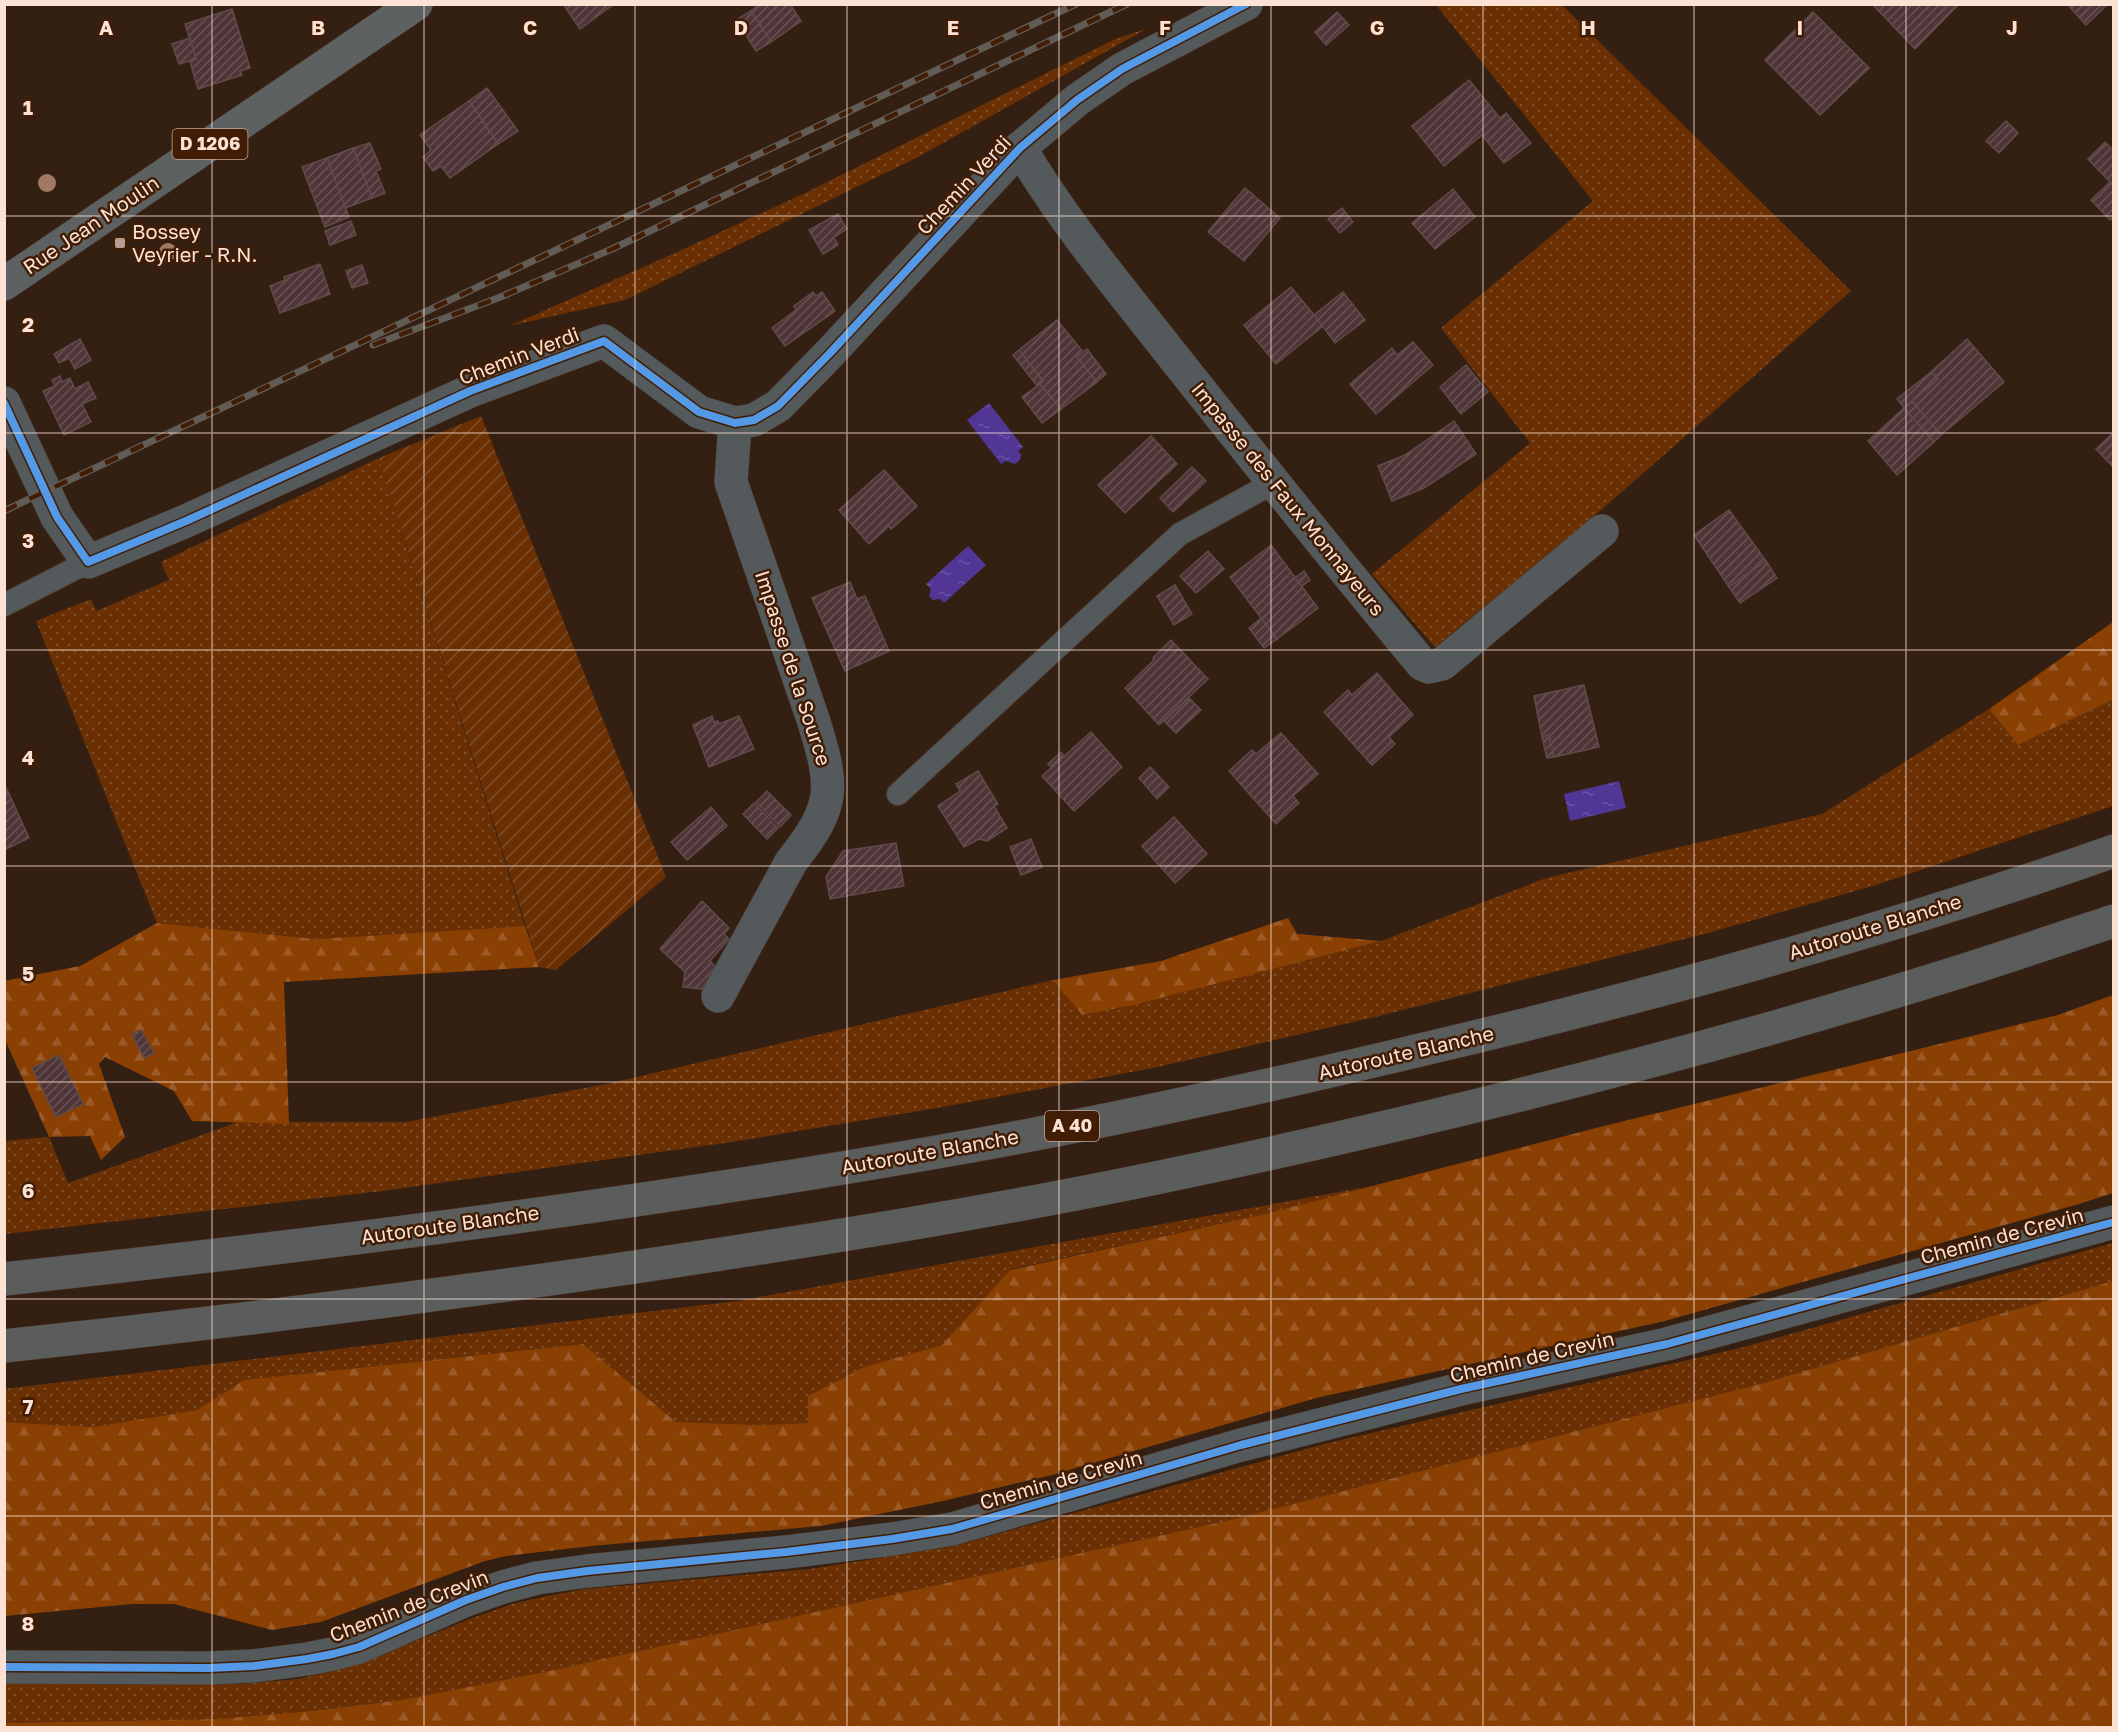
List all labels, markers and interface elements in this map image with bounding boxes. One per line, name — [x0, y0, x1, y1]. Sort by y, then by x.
text: A — [99, 15, 113, 39]
text: B — [311, 15, 325, 39]
text: C — [523, 15, 537, 39]
text: D — [734, 15, 748, 39]
text: E — [947, 15, 959, 39]
text: F — [1159, 15, 1171, 39]
text: G — [1370, 15, 1384, 39]
text: H — [1580, 15, 1596, 39]
text: I — [1797, 15, 1803, 39]
text: J — [2006, 15, 2018, 39]
text: 1 — [23, 95, 33, 119]
road number: D 1206 — [172, 129, 248, 159]
street label: Chemin Verdi — [911, 130, 1015, 239]
street label: Rue Jean Moulin — [18, 170, 163, 278]
place label: Bossey Veyrier - R.N. — [132, 219, 258, 266]
marker: Bossey Veyrier - R.N. — [113, 236, 127, 250]
text: 2 — [22, 312, 34, 336]
street label: Chemin Verdi — [455, 321, 582, 389]
street label: Impasse des Faux Monnayeurs — [1187, 377, 1390, 620]
text: 3 — [22, 528, 34, 552]
street label: Impasse de la Source — [751, 567, 837, 768]
text: 4 — [22, 745, 34, 769]
street label: Autoroute Blanche — [1785, 888, 1964, 964]
text: 5 — [22, 961, 34, 985]
street label: Autoroute Blanche — [1316, 1020, 1496, 1084]
road number: A 40 — [1045, 1111, 1099, 1141]
street label: Autoroute Blanche — [839, 1124, 1020, 1178]
text: 6 — [22, 1178, 34, 1202]
street label: Autoroute Blanche — [359, 1200, 540, 1248]
street label: Chemin de Crevin — [1917, 1202, 2086, 1268]
street label: Chemin de Crevin — [1447, 1325, 1616, 1387]
text: 7 — [23, 1394, 34, 1418]
street label: Chemin de Crevin — [977, 1444, 1145, 1514]
street label: Chemin de Crevin — [326, 1564, 491, 1646]
text: 8 — [22, 1611, 34, 1635]

